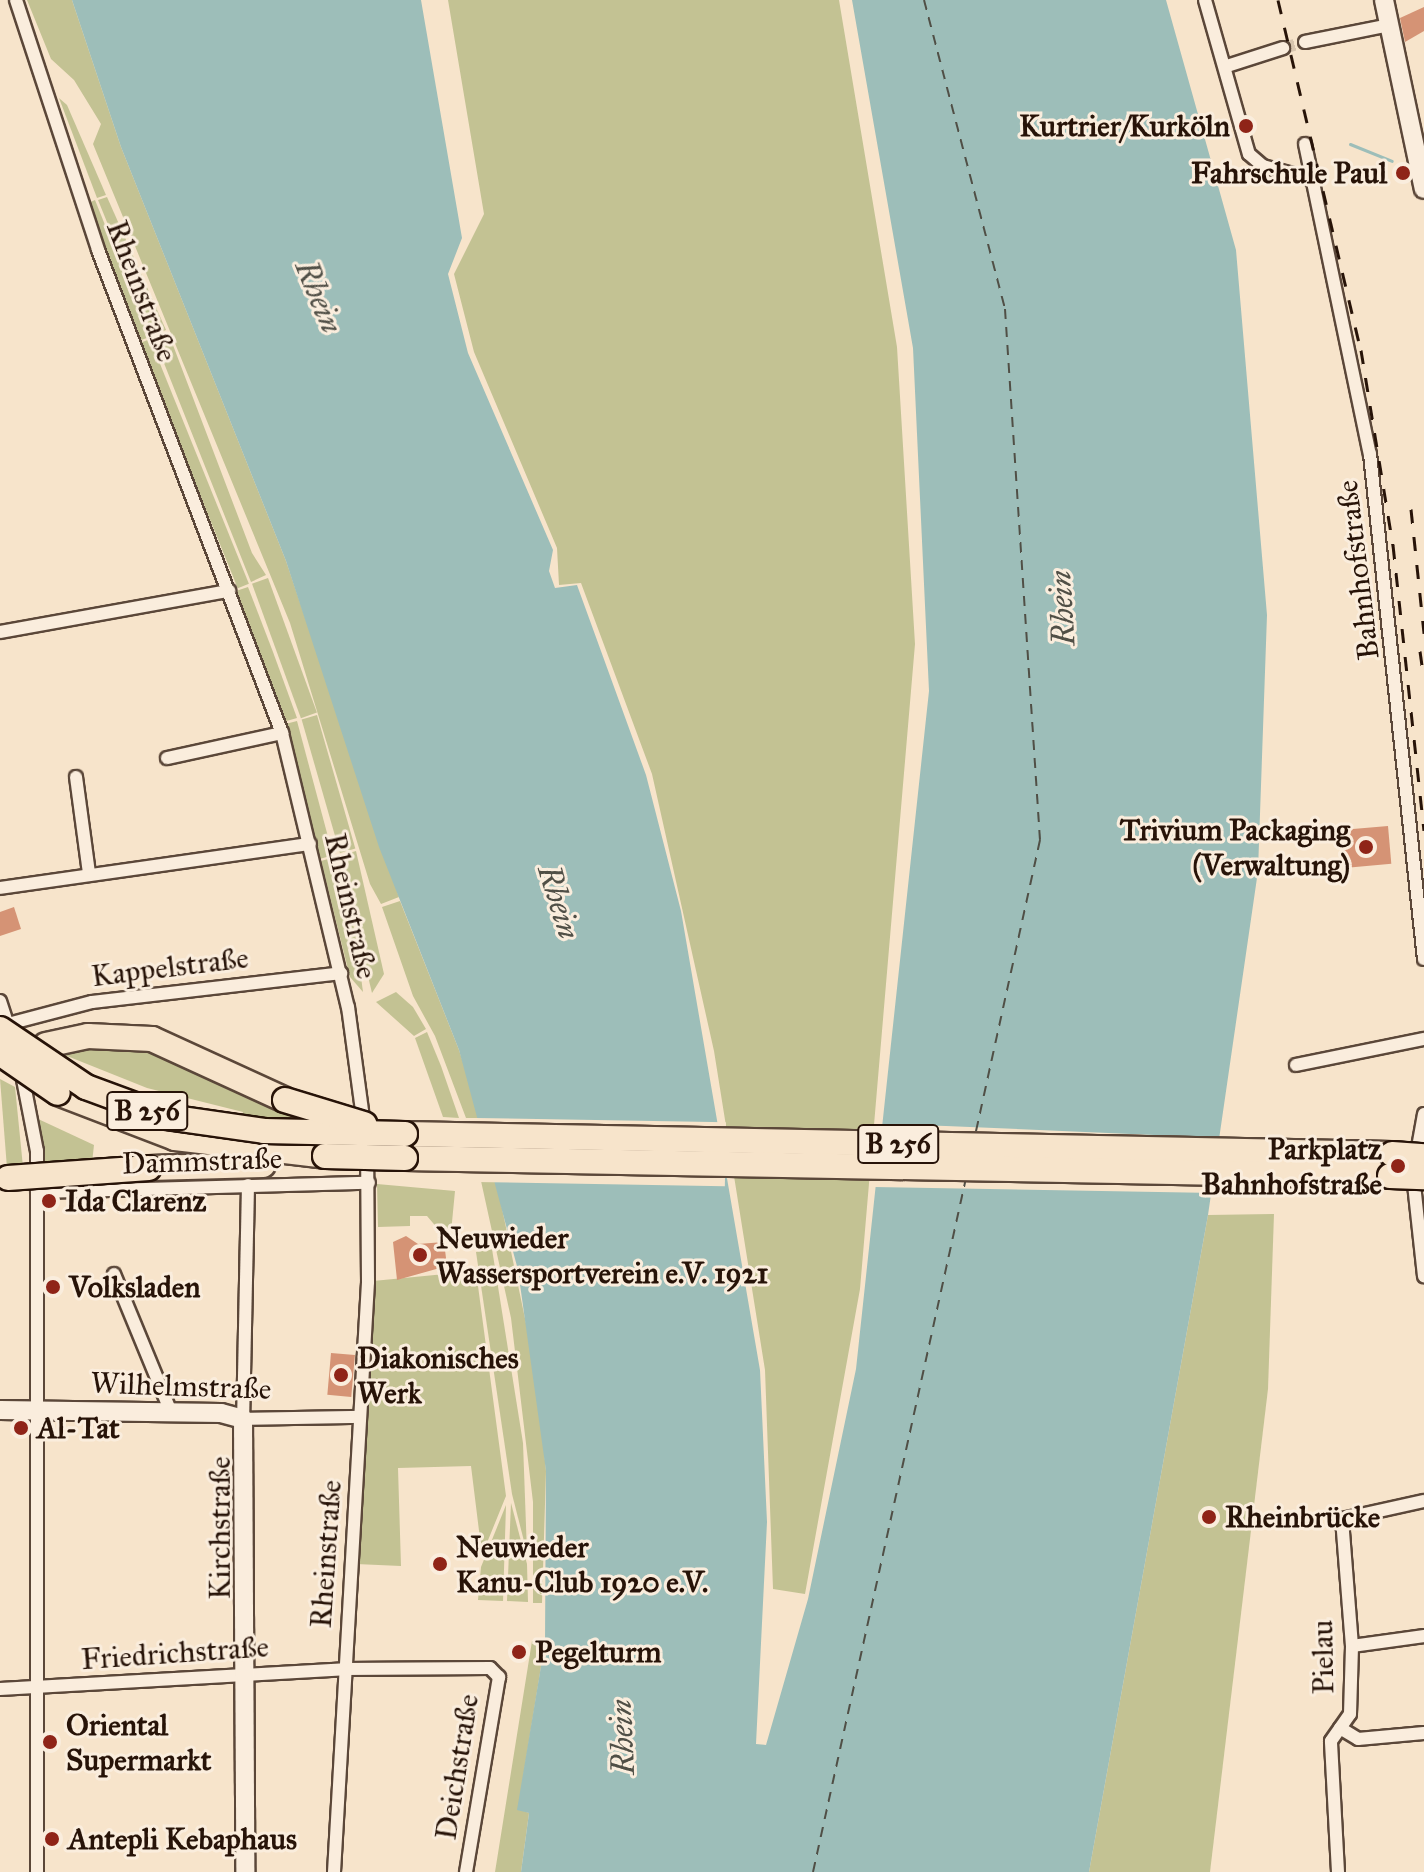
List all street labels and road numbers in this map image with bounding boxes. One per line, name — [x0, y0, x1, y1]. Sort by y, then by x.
street label: Rheinstraße — [99, 215, 185, 367]
street label: Bahnhofstraße — [1329, 478, 1387, 662]
street label: Rheinstraße — [317, 830, 385, 982]
street label: Kappelstraße — [89, 939, 251, 995]
road number: B 256 — [105, 1087, 189, 1135]
road number: B 256 — [856, 1120, 940, 1168]
street label: Dammstraße — [121, 1140, 283, 1182]
street label: Wilhelmstraße — [90, 1365, 272, 1407]
street label: Kirchstraße — [202, 1456, 238, 1600]
street label: Rheinstraße — [303, 1479, 349, 1629]
street label: Pielau — [1304, 1619, 1342, 1695]
street label: Friedrichstraße — [80, 1628, 270, 1678]
street label: Deichstraße — [428, 1692, 486, 1842]

